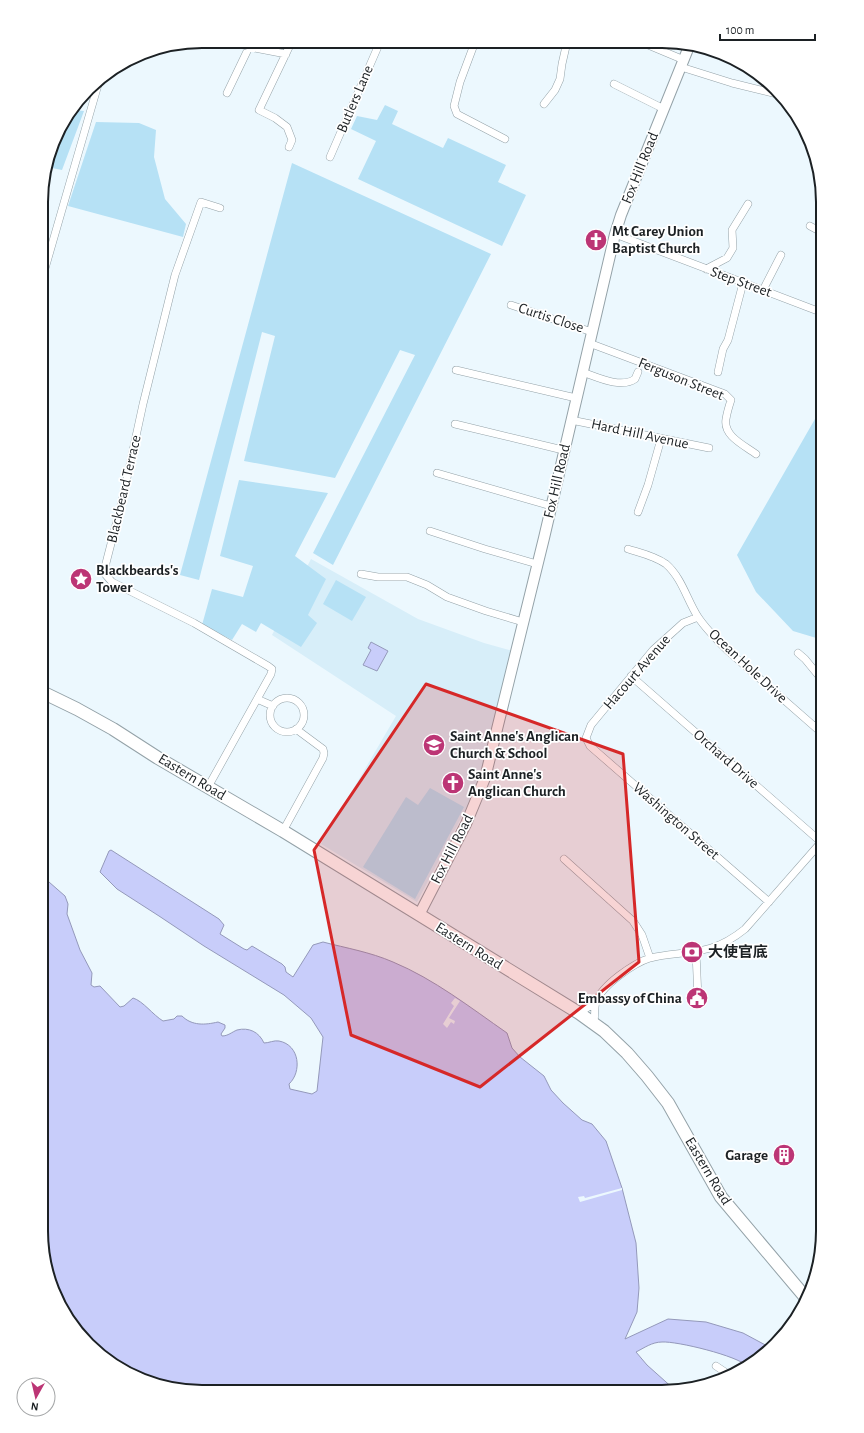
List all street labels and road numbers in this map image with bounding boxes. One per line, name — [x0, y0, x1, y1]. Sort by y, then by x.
street label: Butlers Lane — [334, 63, 376, 135]
street label: Fox Hill Road — [619, 130, 661, 206]
street label: Step Street — [708, 264, 774, 300]
street label: Curtis Close — [516, 300, 586, 336]
street label: Ferguson Street — [636, 355, 726, 403]
street label: Hard Hill Avenue — [590, 416, 690, 452]
street label: Blackbeard Terrace — [104, 434, 144, 544]
street label: Fox Hill Road — [541, 442, 573, 520]
street label: Ocean Hole Drive — [706, 626, 790, 706]
street label: Hacourt Avenue — [601, 632, 673, 712]
street label: Orchard Drive — [691, 727, 762, 791]
street label: Eastern Road — [156, 751, 229, 803]
street label: Washington Street — [630, 780, 722, 863]
street label: Fox Hill Road — [428, 812, 476, 886]
street label: Eastern Road — [433, 920, 505, 973]
street label: Eastern Road — [682, 1135, 734, 1208]

